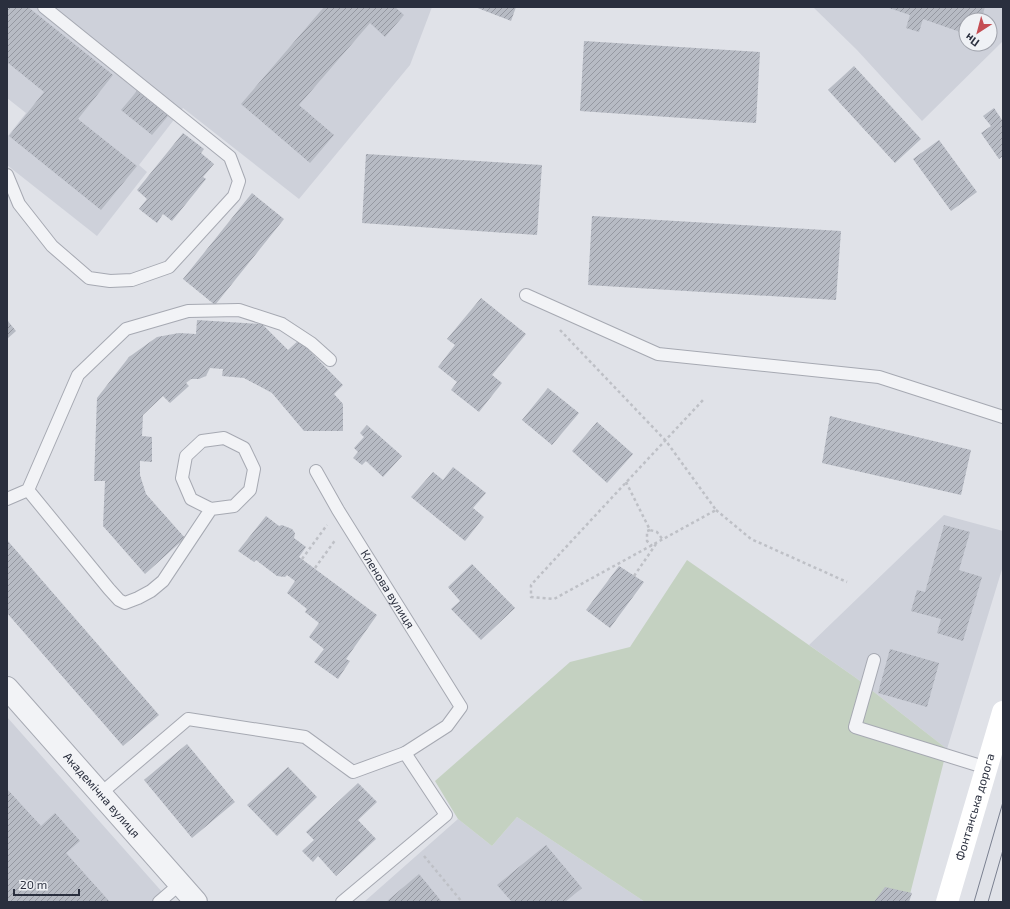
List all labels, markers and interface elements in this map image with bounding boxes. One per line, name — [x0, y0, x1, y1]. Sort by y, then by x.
north arrow — [958, 12, 998, 52]
text: Пн — [962, 31, 981, 50]
street label: Кленова вулиця — [358, 547, 418, 631]
street label: Академічна вулиця — [61, 749, 144, 840]
street label: Фонтанська дорога — [952, 752, 996, 862]
scale bar — [14, 871, 79, 897]
text: 20 m — [20, 877, 47, 891]

